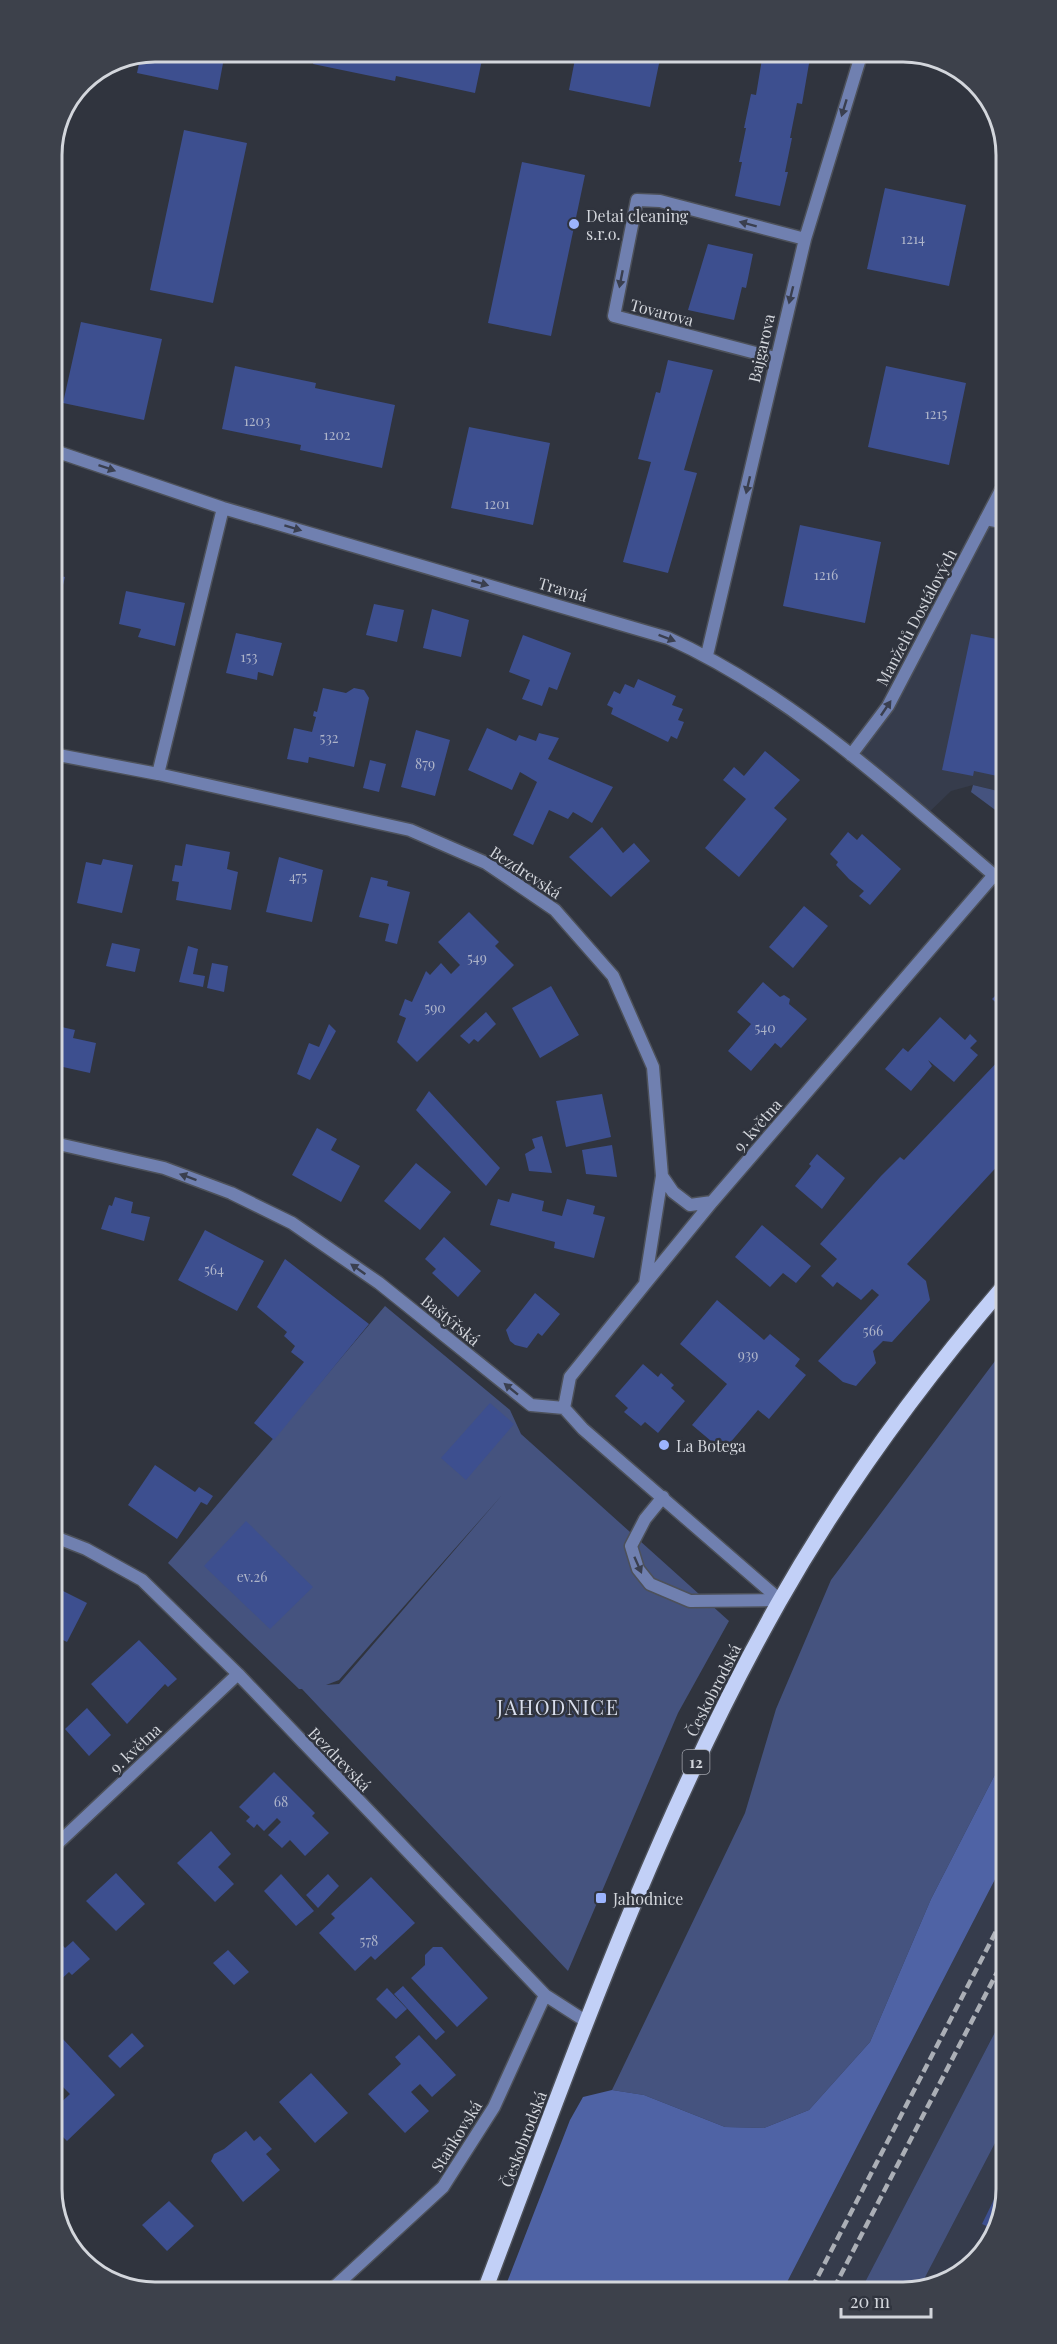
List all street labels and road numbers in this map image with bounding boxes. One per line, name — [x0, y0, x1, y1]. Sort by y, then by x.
street label: Tovarova — [628, 293, 696, 331]
street label: Bajgarova — [743, 312, 779, 384]
street label: Manželů Dostálových — [871, 544, 961, 689]
street label: Travná — [536, 572, 590, 606]
street label: Bezdrevská — [486, 841, 566, 903]
street label: 9. května — [728, 1094, 786, 1156]
street label: Baštýřská — [417, 1290, 485, 1350]
street label: Českobrodská — [681, 1640, 745, 1740]
street label: 9. května — [105, 1719, 165, 1777]
street label: Bezdrevská — [304, 1722, 376, 1796]
road number: 12 — [682, 1750, 710, 1774]
street label: Českobrodská — [495, 2088, 551, 2190]
street label: Staňkovská — [426, 2096, 486, 2176]

